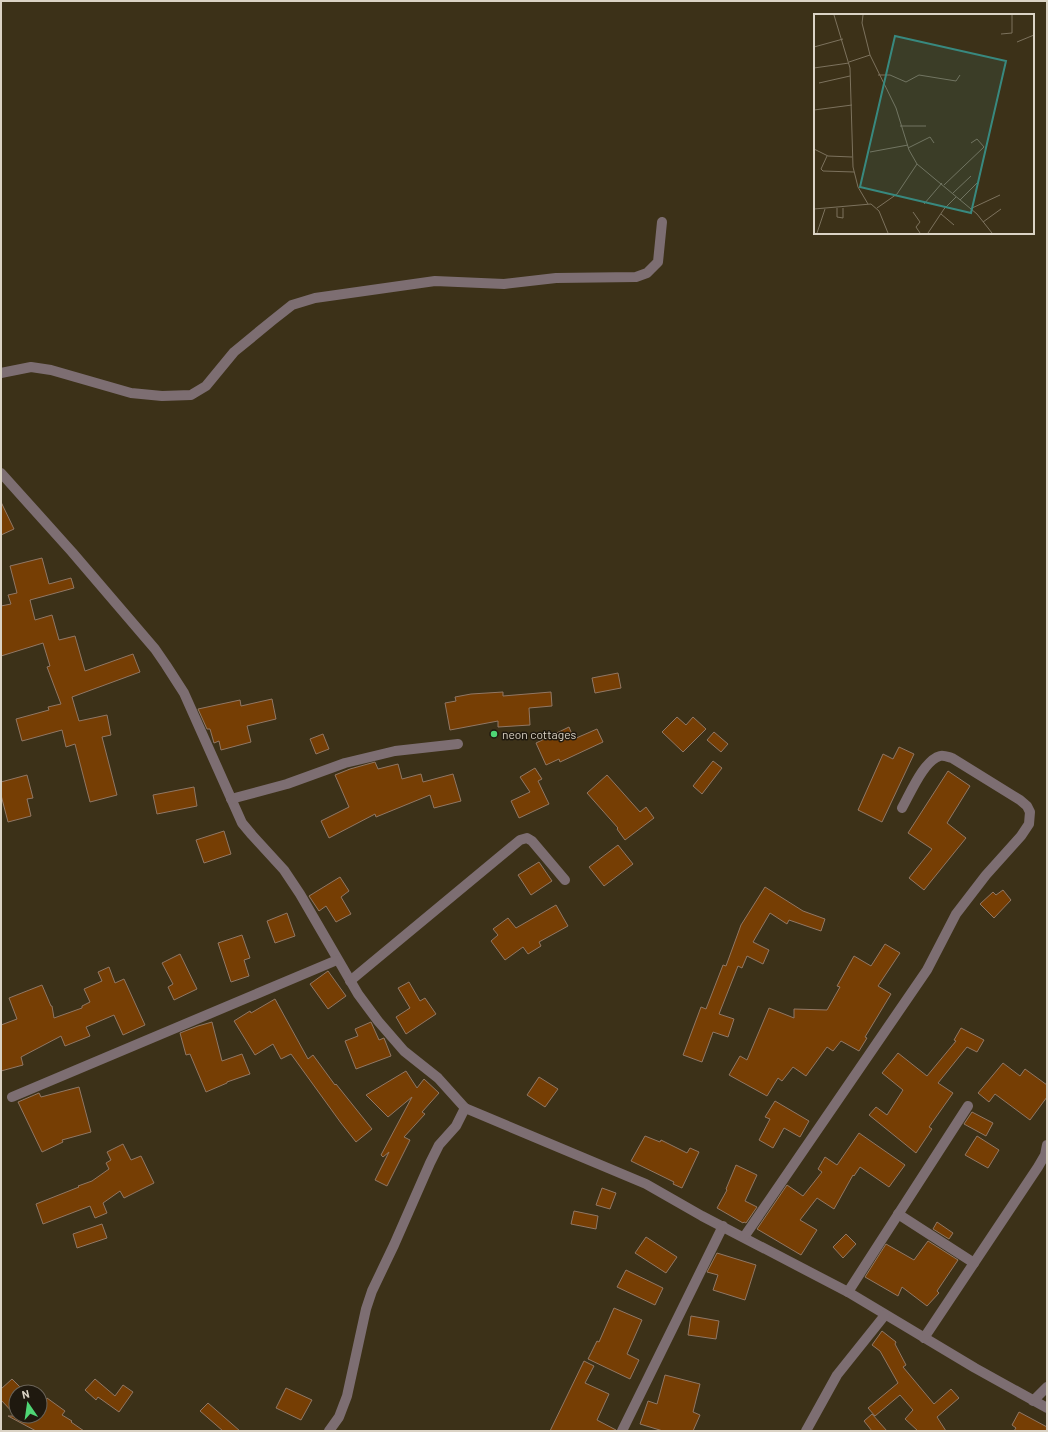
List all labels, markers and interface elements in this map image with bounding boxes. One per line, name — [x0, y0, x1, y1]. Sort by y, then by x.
inset map — [814, 14, 1034, 234]
place label: neon cottages — [502, 727, 576, 741]
marker: neon cottages — [489, 729, 499, 739]
north arrow — [8, 1384, 48, 1424]
text: N — [21, 1387, 31, 1401]

